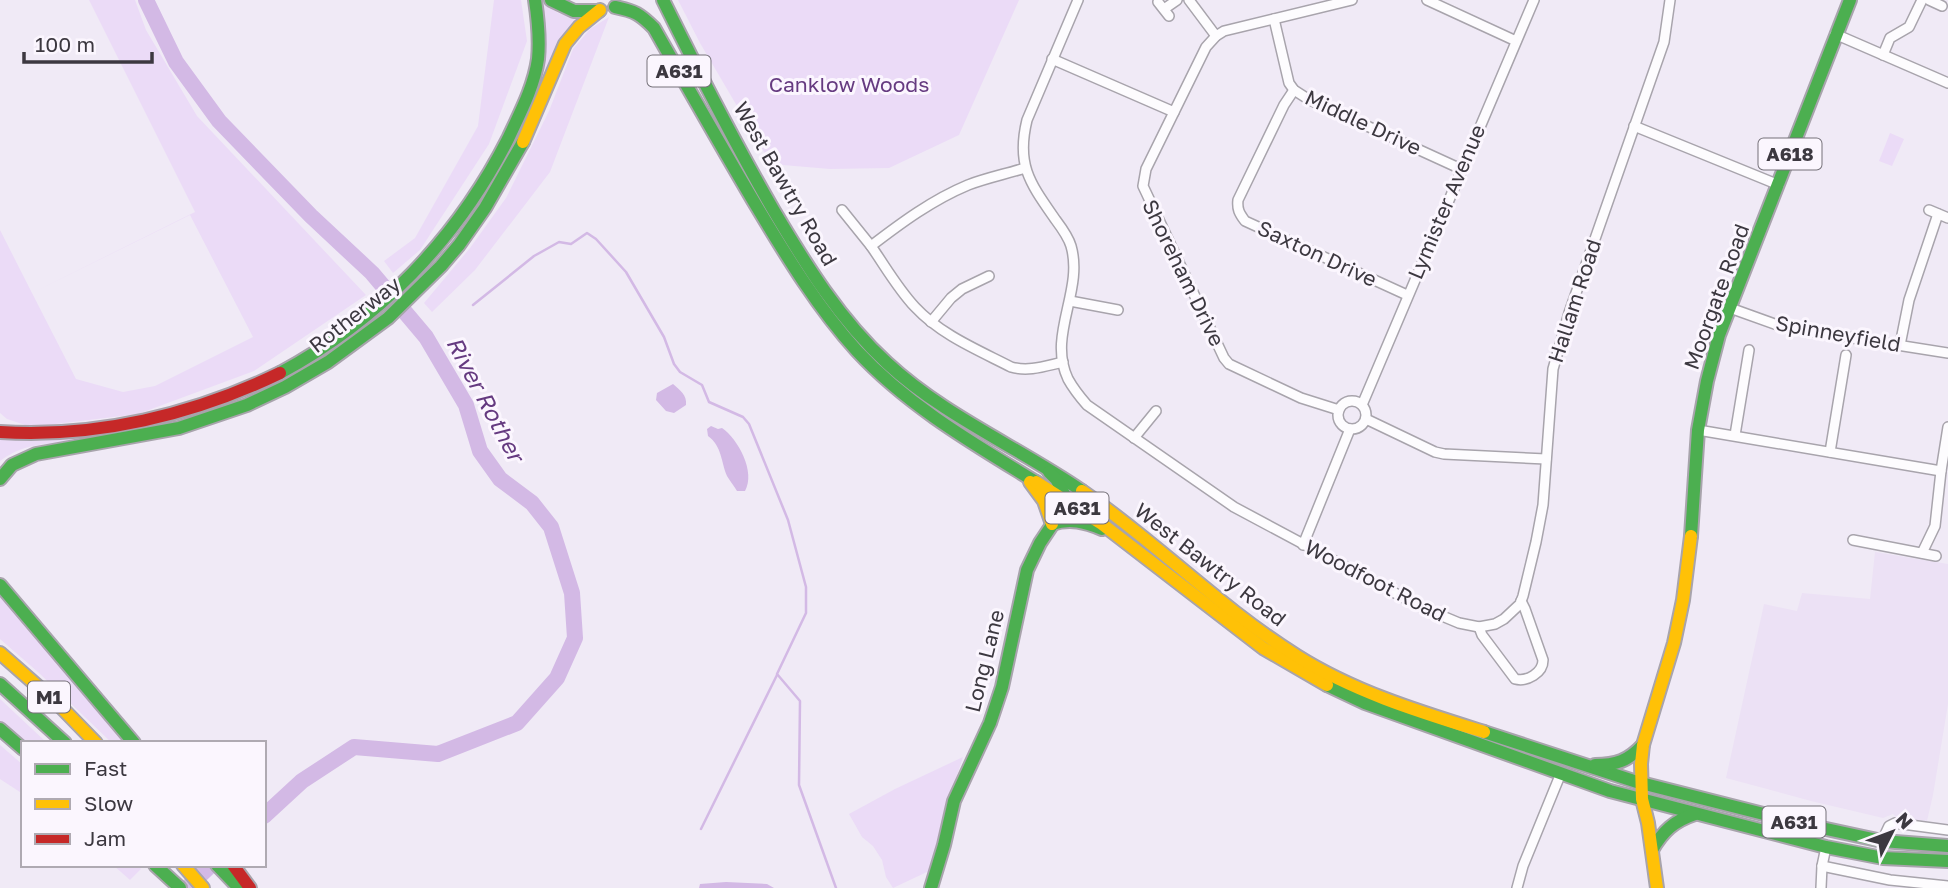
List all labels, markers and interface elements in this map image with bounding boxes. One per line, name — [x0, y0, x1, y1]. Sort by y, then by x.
scale bar — [24, 21, 152, 65]
text: 100 m — [35, 31, 95, 57]
road number: A631 — [648, 55, 710, 86]
park label: Canklow Woods — [769, 71, 929, 97]
street label: Middle Drive — [1301, 84, 1426, 160]
street label: West Bawtry Road — [728, 97, 843, 270]
street label: Lymister Avenue — [1402, 120, 1490, 283]
road number: A618 — [1758, 138, 1822, 170]
street label: Shoreham Drive — [1137, 195, 1231, 350]
street label: Saxton Drive — [1254, 214, 1381, 292]
street label: Moorgate Road — [1678, 220, 1754, 373]
street label: Hallam Road — [1542, 236, 1606, 366]
street label: Rotherway — [304, 270, 405, 358]
street label: Spinneyfield — [1774, 309, 1903, 357]
water label: River Rother — [441, 331, 532, 468]
road number: A631 — [1046, 492, 1108, 524]
street label: West Bawtry Road — [1130, 497, 1292, 631]
street label: Woodfoot Road — [1300, 533, 1450, 627]
street label: Long Lane — [959, 607, 1009, 715]
road number: M1 — [28, 682, 70, 712]
legend — [21, 741, 266, 867]
text: Fast — [84, 755, 127, 781]
text: Slow — [84, 790, 133, 816]
north arrow — [1857, 797, 1927, 867]
road number: A631 — [1762, 806, 1826, 838]
text: N — [1892, 807, 1918, 833]
text: Jam — [84, 825, 126, 851]

